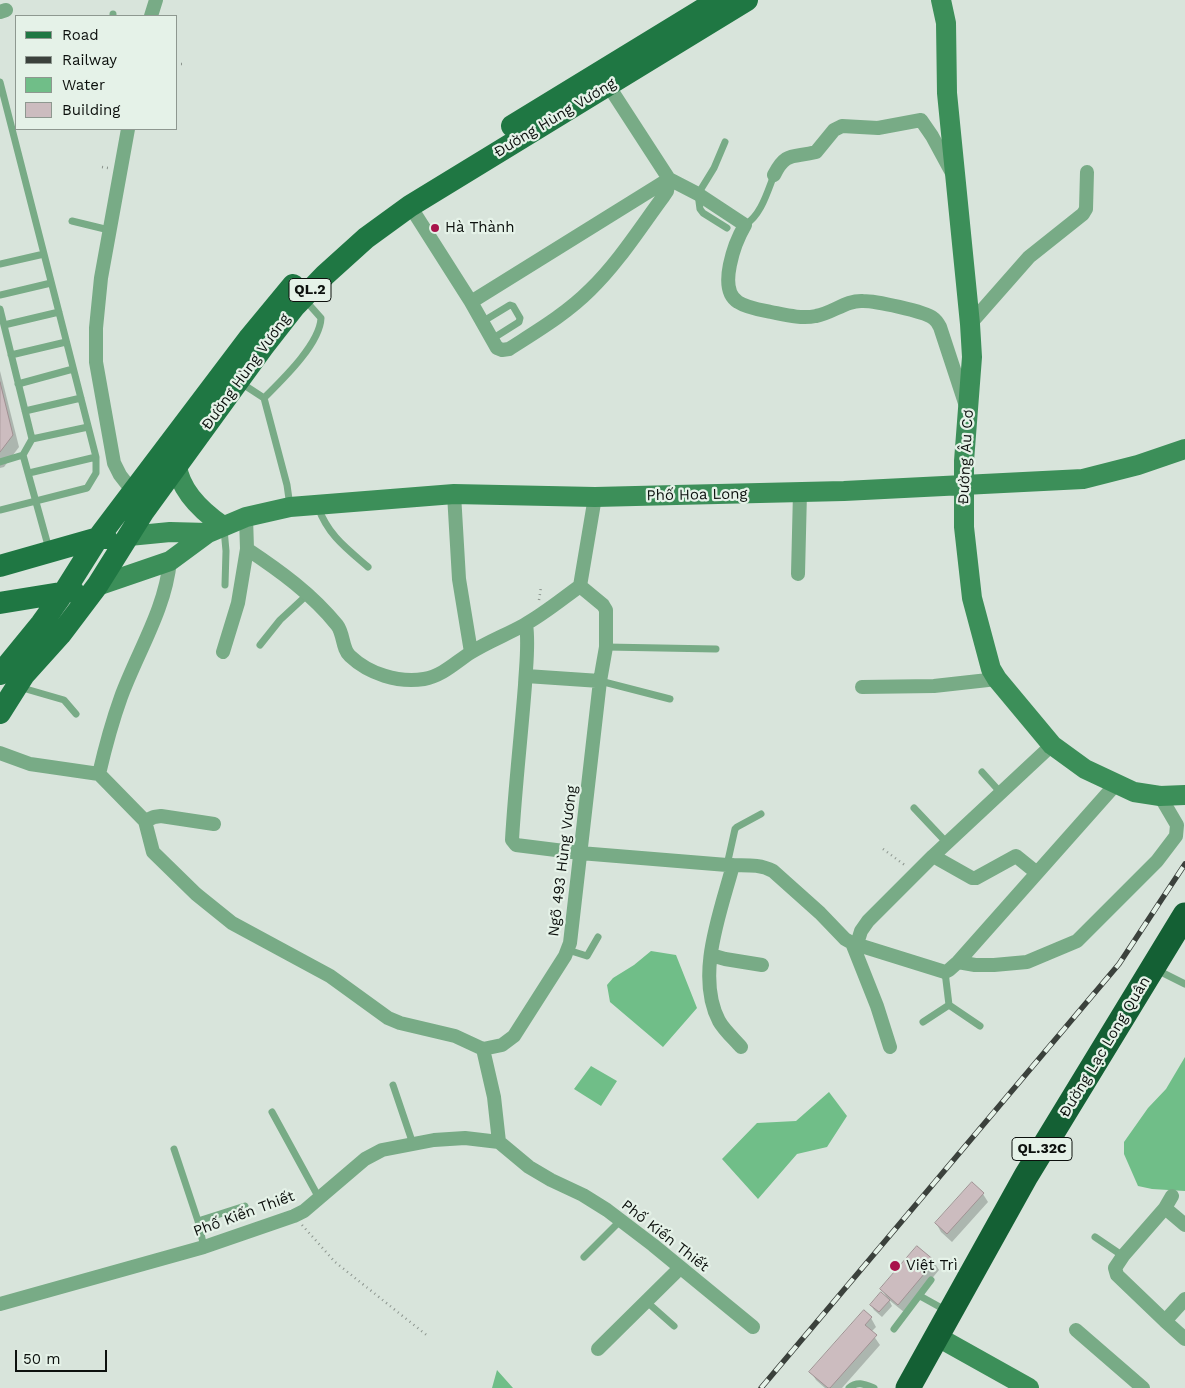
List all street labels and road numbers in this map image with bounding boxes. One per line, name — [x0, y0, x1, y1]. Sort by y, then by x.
street label: Đường Hùng Vương — [491, 75, 619, 161]
road number: QL.2 — [289, 278, 331, 302]
street label: Đường Hùng Vương — [198, 311, 294, 433]
street label: Đường Âu Cơ — [955, 409, 977, 505]
street label: Phố Hoa Long — [646, 485, 748, 505]
street label: Ngõ 493 Hùng Vương — [545, 784, 581, 938]
street label: Đường Lạc Long Quân — [1056, 973, 1154, 1121]
road number: QL.32C — [1012, 1138, 1072, 1160]
street label: Phố Kiến Thiết — [191, 1187, 297, 1241]
street label: Phố Kiến Thiết — [618, 1196, 712, 1276]

